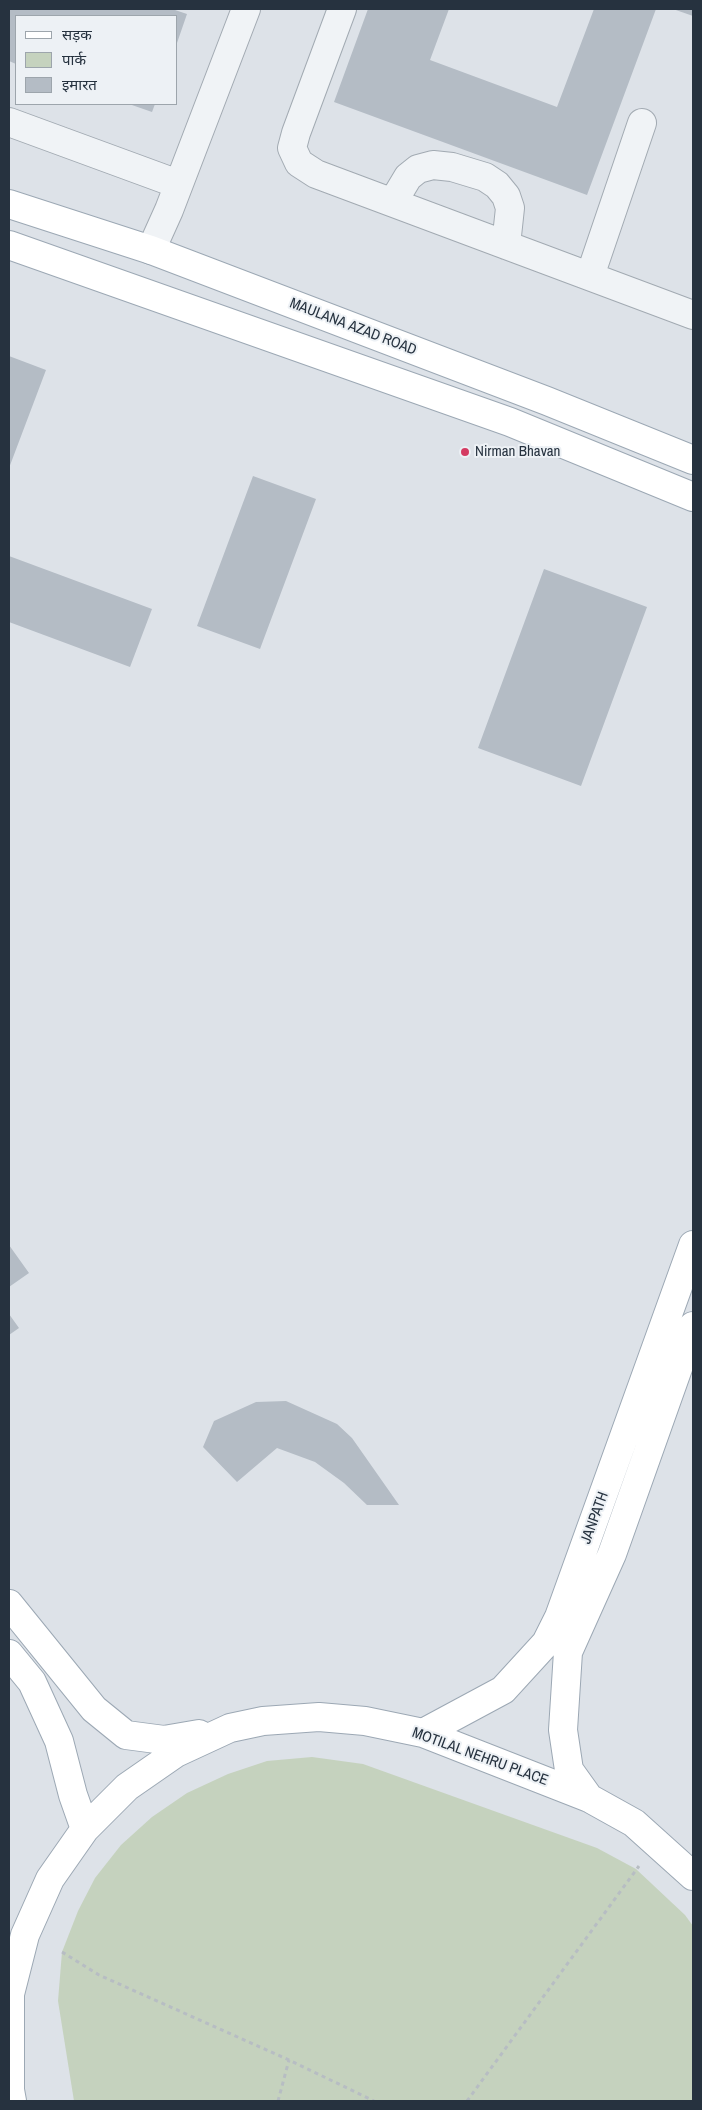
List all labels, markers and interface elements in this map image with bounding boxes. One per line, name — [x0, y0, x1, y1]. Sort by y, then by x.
legend — [15, 15, 178, 105]
text: सड़क — [62, 24, 92, 45]
text: पार्क — [62, 49, 86, 70]
text: इमारत — [62, 74, 97, 95]
street label: MAULANA AZAD ROAD — [287, 294, 419, 360]
place label: Nirman Bhavan — [475, 443, 560, 461]
marker: Nirman Bhavan — [459, 446, 471, 458]
street label: JANPATH — [577, 1489, 613, 1547]
street label: MOTILAL NEHRU PLACE — [409, 1724, 551, 1790]

